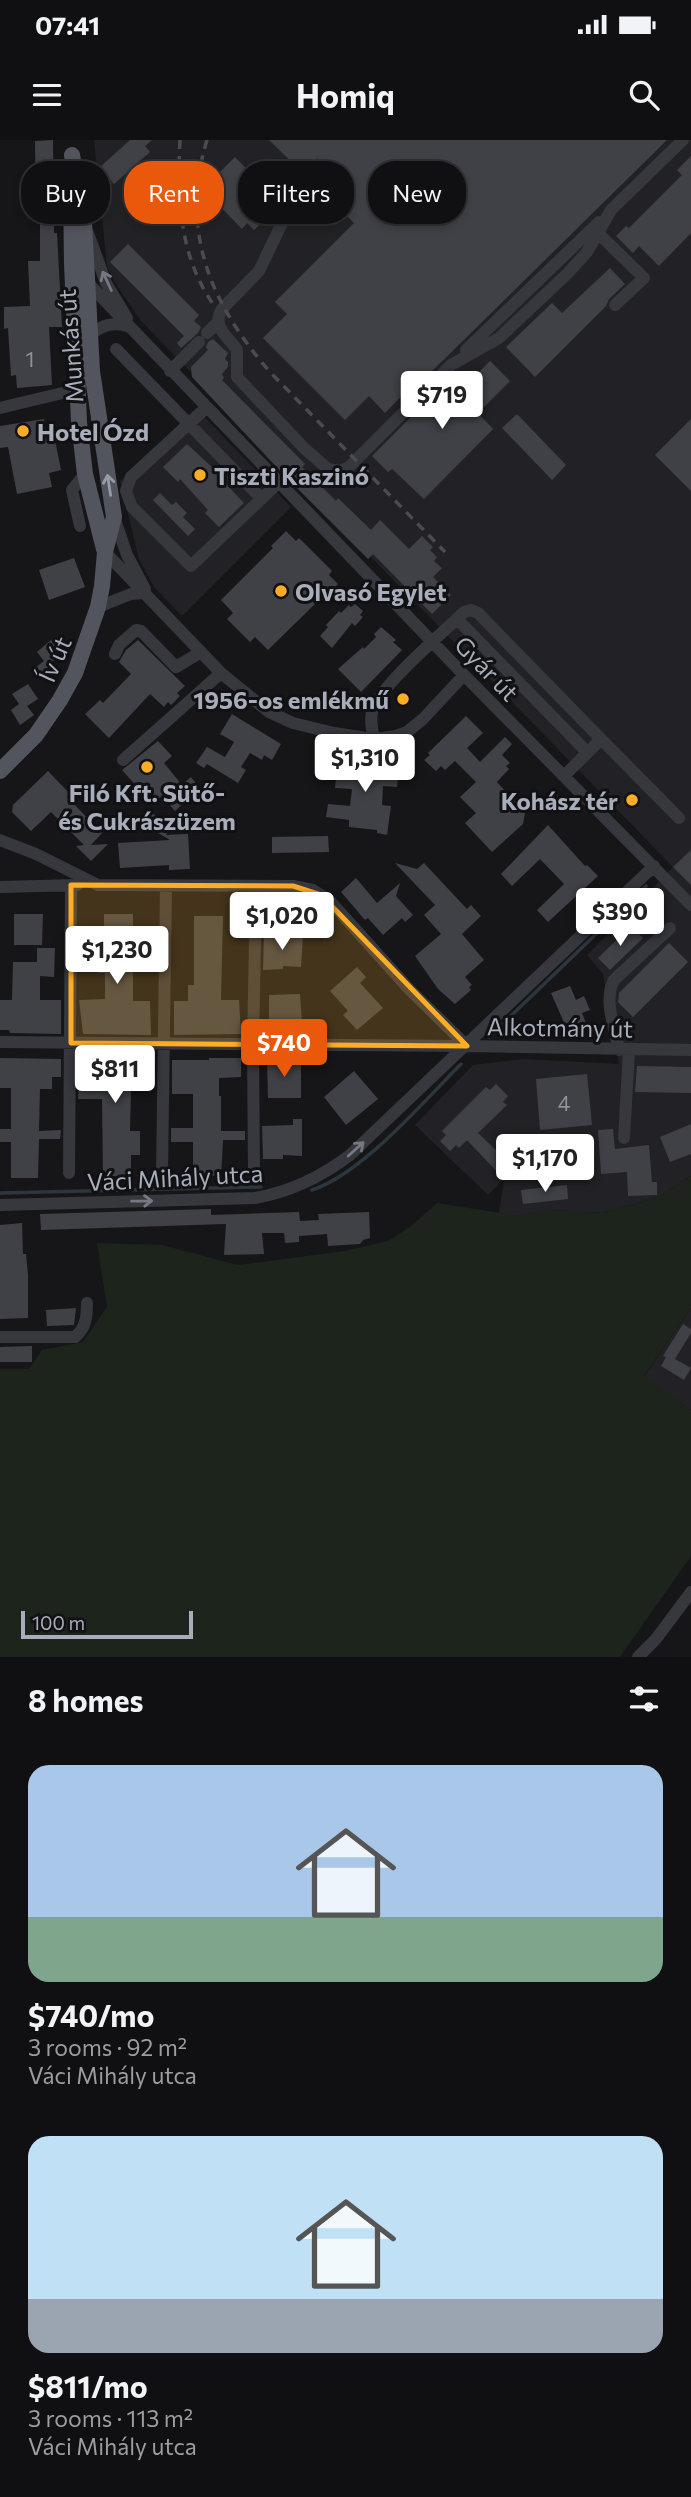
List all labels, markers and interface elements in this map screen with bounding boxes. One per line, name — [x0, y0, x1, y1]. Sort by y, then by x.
text: 07:41 — [35, 9, 100, 40]
text: Homiq — [296, 75, 395, 115]
icon: menu — [28, 76, 66, 114]
icon: search — [625, 76, 663, 114]
chip: Buy — [21, 161, 110, 224]
chip: Rent — [124, 161, 224, 224]
chip: Filters — [238, 161, 354, 224]
chip: New — [368, 161, 466, 224]
one-way arrow — [100, 271, 113, 292]
street label: Munkás út — [52, 288, 88, 404]
house number: 1 — [26, 346, 34, 371]
pin: $719 — [401, 372, 483, 431]
text: $719 — [417, 380, 467, 408]
place label: Hotel Ózd — [37, 417, 149, 446]
marker: Hotel Ózd — [15, 423, 31, 439]
place label: Tiszti Kaszinó — [214, 461, 369, 490]
marker: Tiszti Kaszinó — [192, 467, 208, 483]
one-way arrow — [102, 474, 115, 497]
place label: Olvasó Egylet — [295, 577, 447, 606]
marker: Olvasó Egylet — [273, 583, 289, 599]
street label: Gyár út — [449, 629, 525, 707]
street label: Ív út — [31, 632, 77, 686]
place label: 1956-os emlékmű — [193, 685, 389, 714]
marker: 1956-os emlékmű — [395, 691, 411, 707]
pin: $1,310 — [308, 734, 422, 794]
text: $1,310 — [331, 743, 399, 771]
marker: Filó Kft. Sütő- és Cukrászüzem — [139, 759, 155, 775]
place label: Filó Kft. Sütő- és Cukrászüzem — [58, 778, 236, 835]
place label: Kohász tér — [501, 786, 618, 815]
marker: Kohász tér — [624, 792, 640, 808]
pin: $390 — [579, 888, 661, 948]
pin: $1,020 — [225, 892, 339, 952]
text: $390 — [592, 897, 648, 925]
text: $1,020 — [246, 901, 318, 929]
pin: $1,230 — [60, 926, 174, 986]
text: $1,230 — [81, 935, 153, 963]
street label: Alkotmány út — [487, 1011, 634, 1043]
pin: $740 — [243, 1020, 325, 1079]
text: $740 — [257, 1028, 311, 1056]
pin: $811 — [74, 1046, 156, 1105]
text: $811 — [91, 1054, 139, 1082]
house number: 4 — [558, 1090, 571, 1115]
pin: $1,170 — [488, 1135, 602, 1194]
one-way arrow — [347, 1141, 364, 1158]
text: $1,170 — [512, 1143, 578, 1171]
street label: Váci Mihály utca — [86, 1158, 264, 1196]
one-way arrow — [130, 1195, 153, 1208]
scale bar — [21, 1608, 192, 1640]
text: 100 m — [32, 1611, 85, 1634]
icon: filters — [625, 1680, 663, 1718]
text: 8 homes — [28, 1681, 144, 1718]
icon: home — [283, 1810, 409, 1936]
text: $740/mo — [28, 1996, 154, 2033]
text: 3 rooms · 92 m² — [28, 2033, 187, 2061]
text: Váci Mihály utca — [28, 2061, 197, 2089]
icon: home — [283, 2181, 409, 2307]
text: $811/mo — [28, 2367, 148, 2404]
text: 3 rooms · 113 m² — [28, 2404, 193, 2432]
text: Váci Mihály utca — [28, 2432, 197, 2460]

